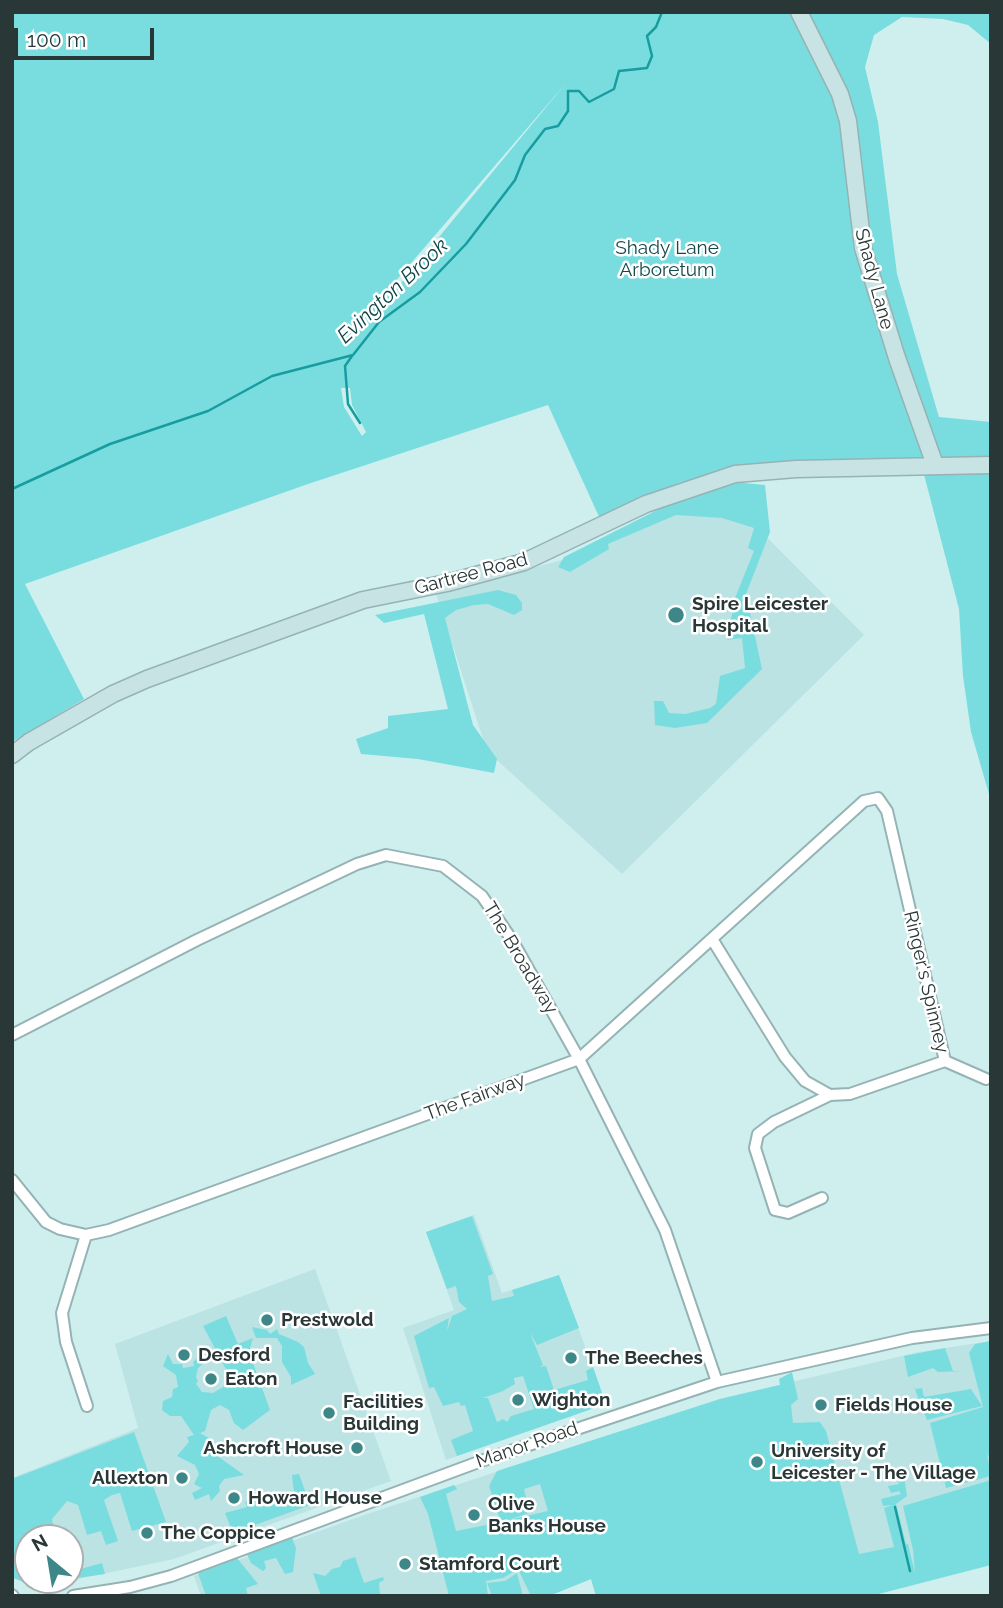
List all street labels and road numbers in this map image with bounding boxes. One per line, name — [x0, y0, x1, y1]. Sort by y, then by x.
street label: Shady Lane — [850, 226, 898, 332]
street label: Gartree Road — [412, 548, 530, 600]
street label: The Broadway — [478, 898, 562, 1018]
street label: Ringer's Spinney — [899, 909, 953, 1055]
street label: The Fairway — [422, 1068, 528, 1126]
street label: Manor Road — [473, 1417, 581, 1473]

